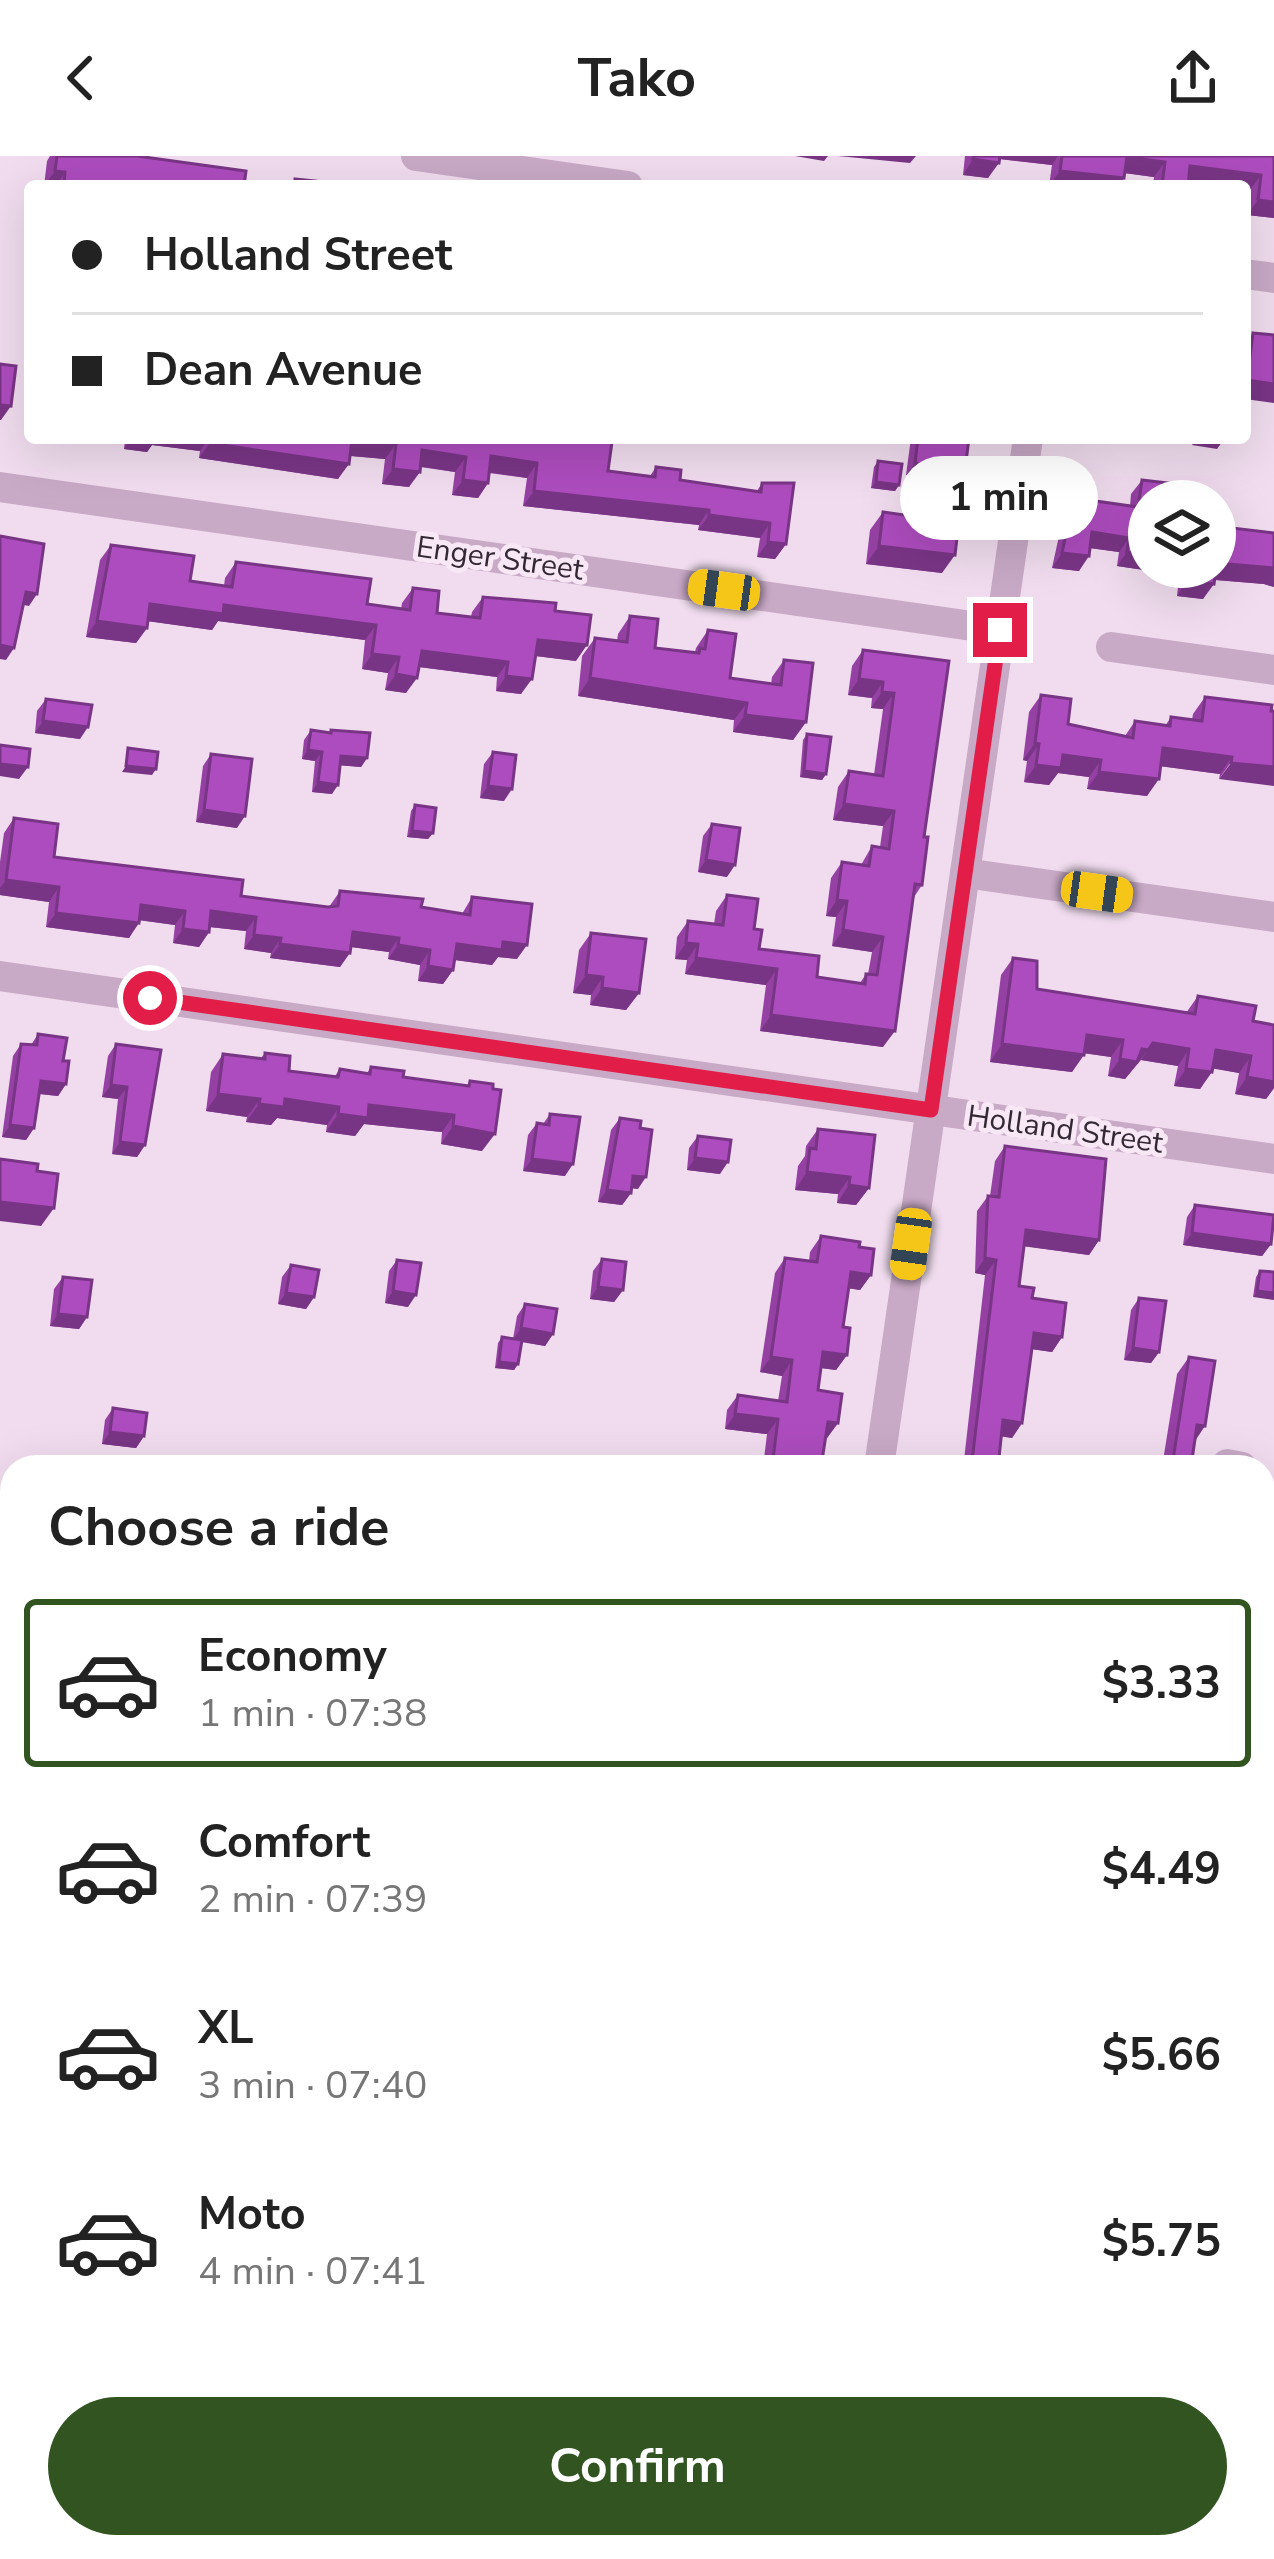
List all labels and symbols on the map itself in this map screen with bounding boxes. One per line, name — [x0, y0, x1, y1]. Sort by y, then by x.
callout: 1 min — [901, 456, 1099, 540]
street label: Enger Street — [414, 526, 587, 591]
car — [686, 567, 762, 613]
route end — [973, 603, 1027, 657]
car — [1059, 869, 1135, 915]
route start — [123, 971, 177, 1025]
street label: Holland Street — [964, 1095, 1166, 1164]
car — [888, 1206, 934, 1282]

